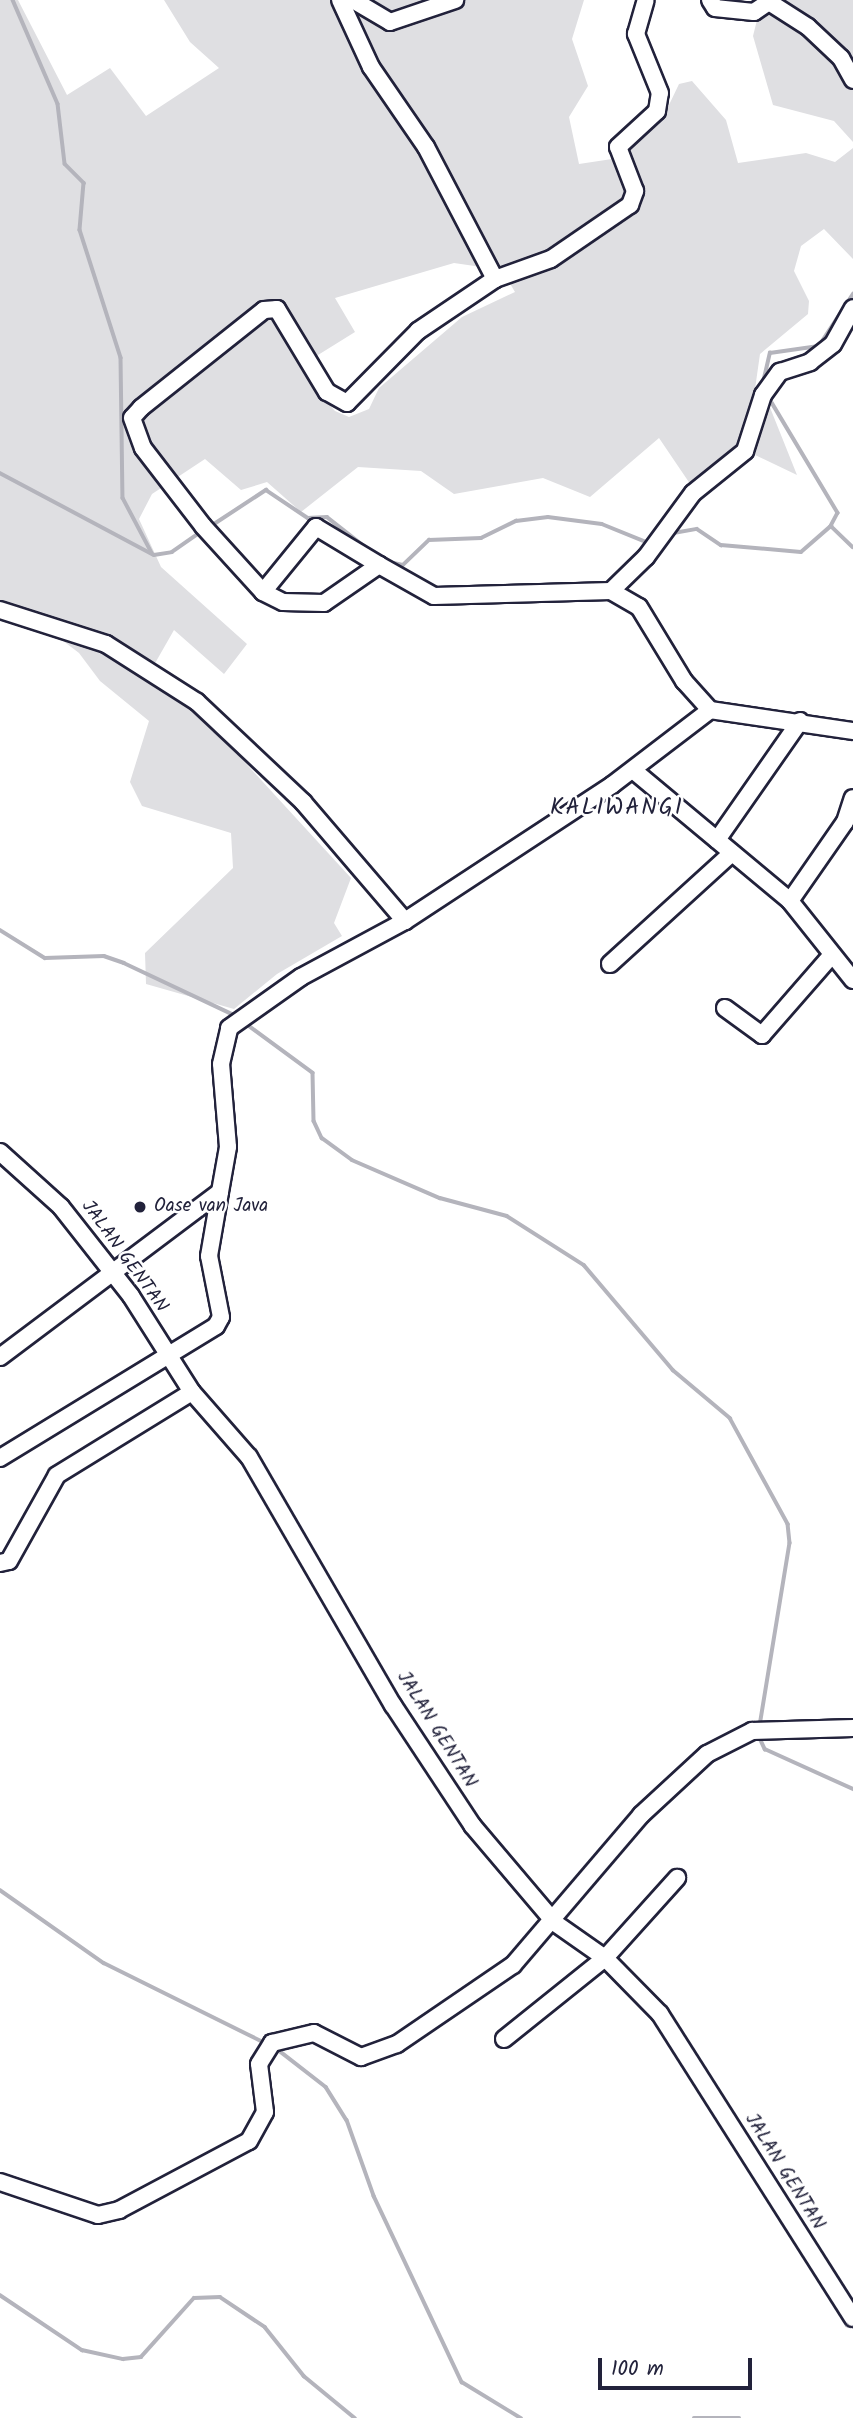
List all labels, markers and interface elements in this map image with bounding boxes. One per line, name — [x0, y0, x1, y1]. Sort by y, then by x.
district label: KALIWANGI — [551, 794, 683, 822]
street label: JALAN GENTAN — [76, 1196, 172, 1318]
place label: Oase van Java — [154, 1196, 268, 1218]
marker: Oase van Java — [132, 1199, 148, 1215]
street label: JALAN GENTAN — [391, 1668, 481, 1792]
street label: JALAN GENTAN — [739, 2110, 829, 2234]
scale bar — [601, 2344, 755, 2388]
text: 100 m — [611, 2353, 664, 2386]

